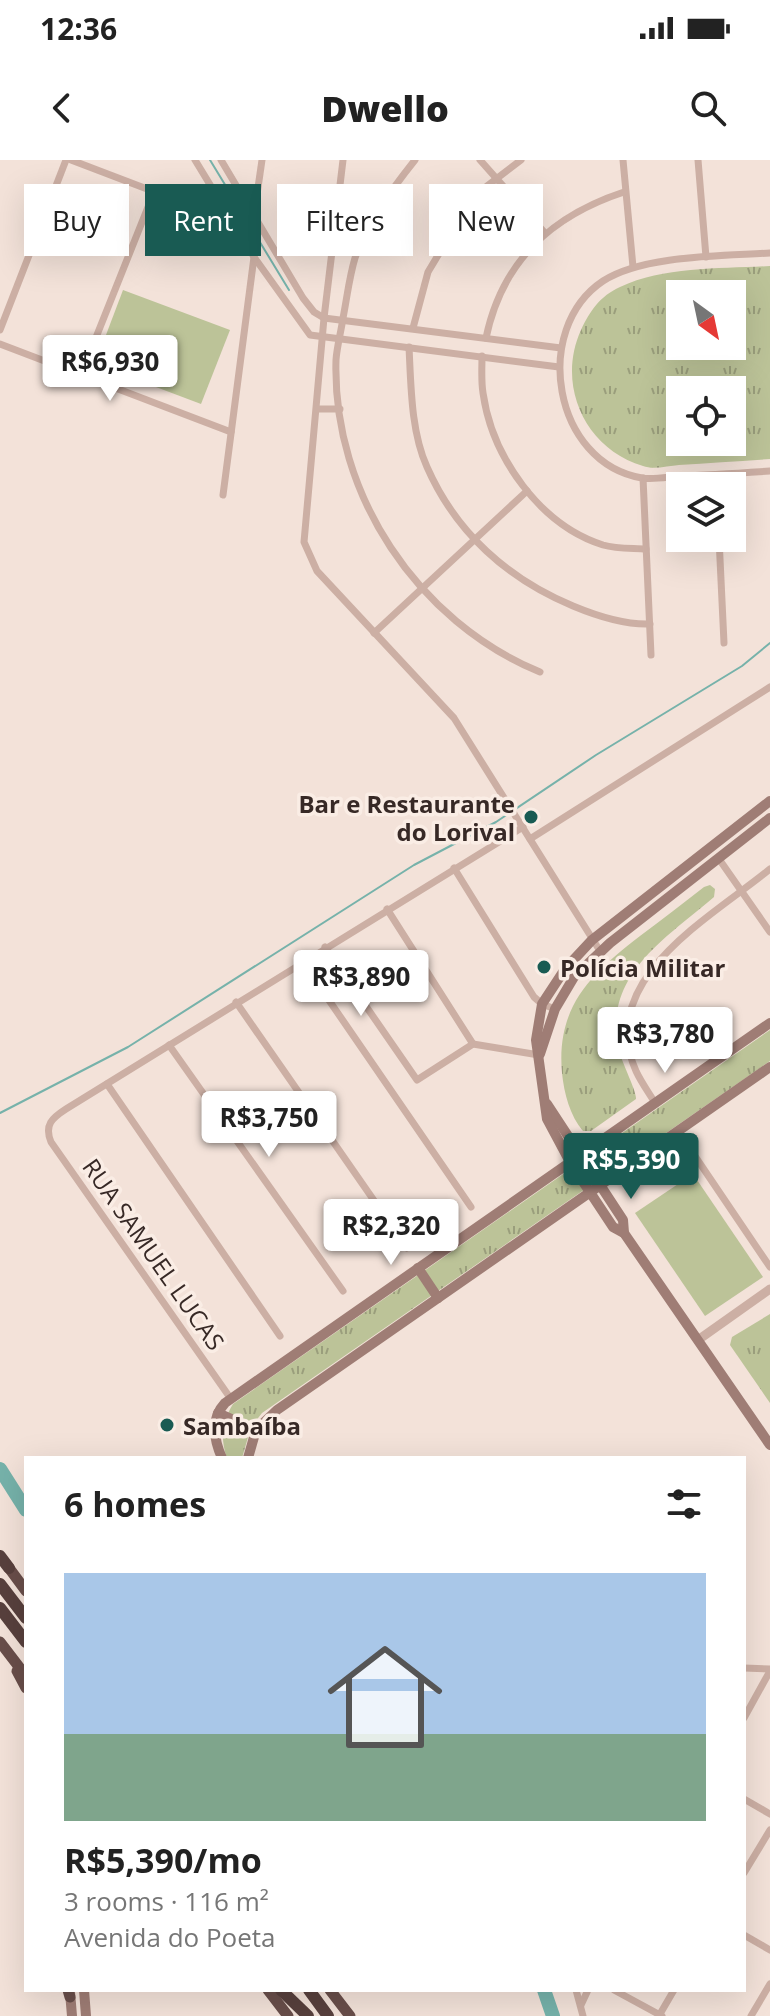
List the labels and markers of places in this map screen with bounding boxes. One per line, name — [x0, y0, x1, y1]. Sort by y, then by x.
pin: R$6,930 — [36, 335, 184, 403]
place label: Bar e Restaurante do Lorival — [298, 787, 515, 848]
marker: Bar e Restaurante do Lorival — [522, 808, 540, 826]
pin: R$3,890 — [287, 950, 435, 1018]
place label: Polícia Militar — [560, 951, 725, 984]
marker: Polícia Militar — [535, 958, 553, 976]
pin: R$3,780 — [591, 1007, 739, 1075]
pin: R$3,750 — [195, 1091, 343, 1159]
pin: R$5,390 — [557, 1133, 705, 1201]
pin: R$2,320 — [317, 1199, 465, 1267]
place label: Sambaíba — [183, 1409, 301, 1442]
marker: Sambaíba — [158, 1416, 176, 1434]

